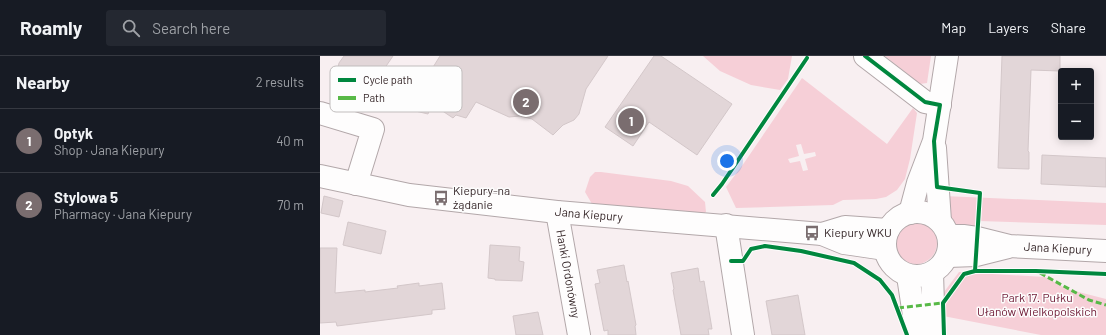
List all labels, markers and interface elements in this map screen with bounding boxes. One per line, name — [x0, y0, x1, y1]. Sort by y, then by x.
search box — [106, 10, 386, 46]
text: Roamly — [20, 16, 82, 39]
icon: search — [120, 17, 142, 39]
text: Search here — [152, 19, 230, 37]
text: Map — [941, 19, 966, 36]
text: Layers — [988, 19, 1029, 36]
text: Share — [1051, 19, 1086, 36]
legend — [330, 66, 462, 112]
map controls — [1058, 68, 1094, 140]
button: + — [1058, 68, 1094, 104]
text: Nearby — [16, 72, 70, 92]
text: Cycle path — [363, 73, 413, 86]
text: 2 results — [256, 74, 304, 90]
pin: 2 — [513, 87, 539, 117]
text: Path — [363, 91, 385, 104]
button: − — [1058, 104, 1094, 140]
pin: 1 — [618, 106, 644, 136]
text: Optyk — [54, 124, 93, 142]
text: 1 — [27, 133, 31, 149]
text: 40 m — [276, 133, 304, 149]
text: Shop · Jana Kiepury — [54, 142, 165, 158]
your location — [717, 151, 737, 171]
place label: Kiepury-na żądanie — [453, 183, 510, 211]
text: Stylowa 5 — [54, 188, 118, 206]
bus stop icon: Kiepury-na żądanie — [432, 189, 450, 207]
text: 2 — [25, 197, 33, 213]
text: 70 m — [277, 197, 304, 213]
street label: Jana Kiepury — [554, 204, 624, 223]
text: Pharmacy · Jana Kiepury — [54, 206, 192, 222]
bus stop icon: Kiepury WKU — [803, 224, 821, 242]
place label: Kiepury WKU — [824, 225, 892, 239]
street label: Hanki Ordonówny — [554, 228, 584, 320]
street label: Jana Kiepury — [1023, 239, 1093, 256]
park label: Park 17. Pułku Ułanów Wielkopolskich — [977, 290, 1097, 318]

